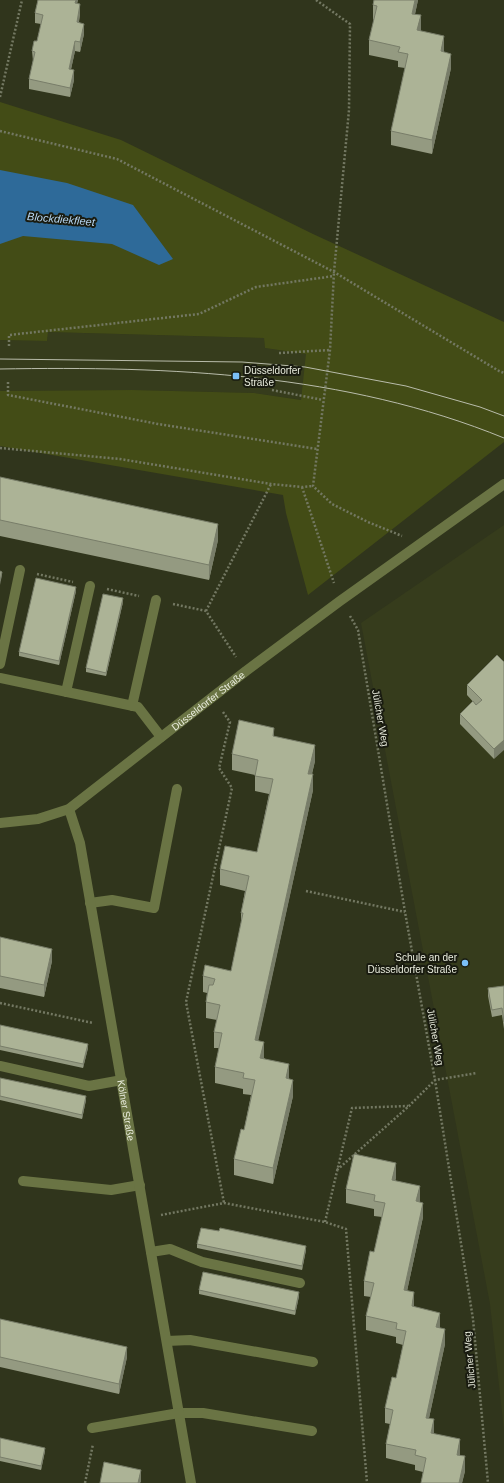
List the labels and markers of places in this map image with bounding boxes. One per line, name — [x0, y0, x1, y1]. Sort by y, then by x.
place label: Düsseldorfer Straße — [244, 365, 301, 388]
marker: Düsseldorfer Straße — [231, 371, 241, 381]
place label: Schule an der Düsseldorfer Straße — [368, 952, 458, 975]
marker: Schule an der Düsseldorfer Straße — [460, 958, 470, 968]

